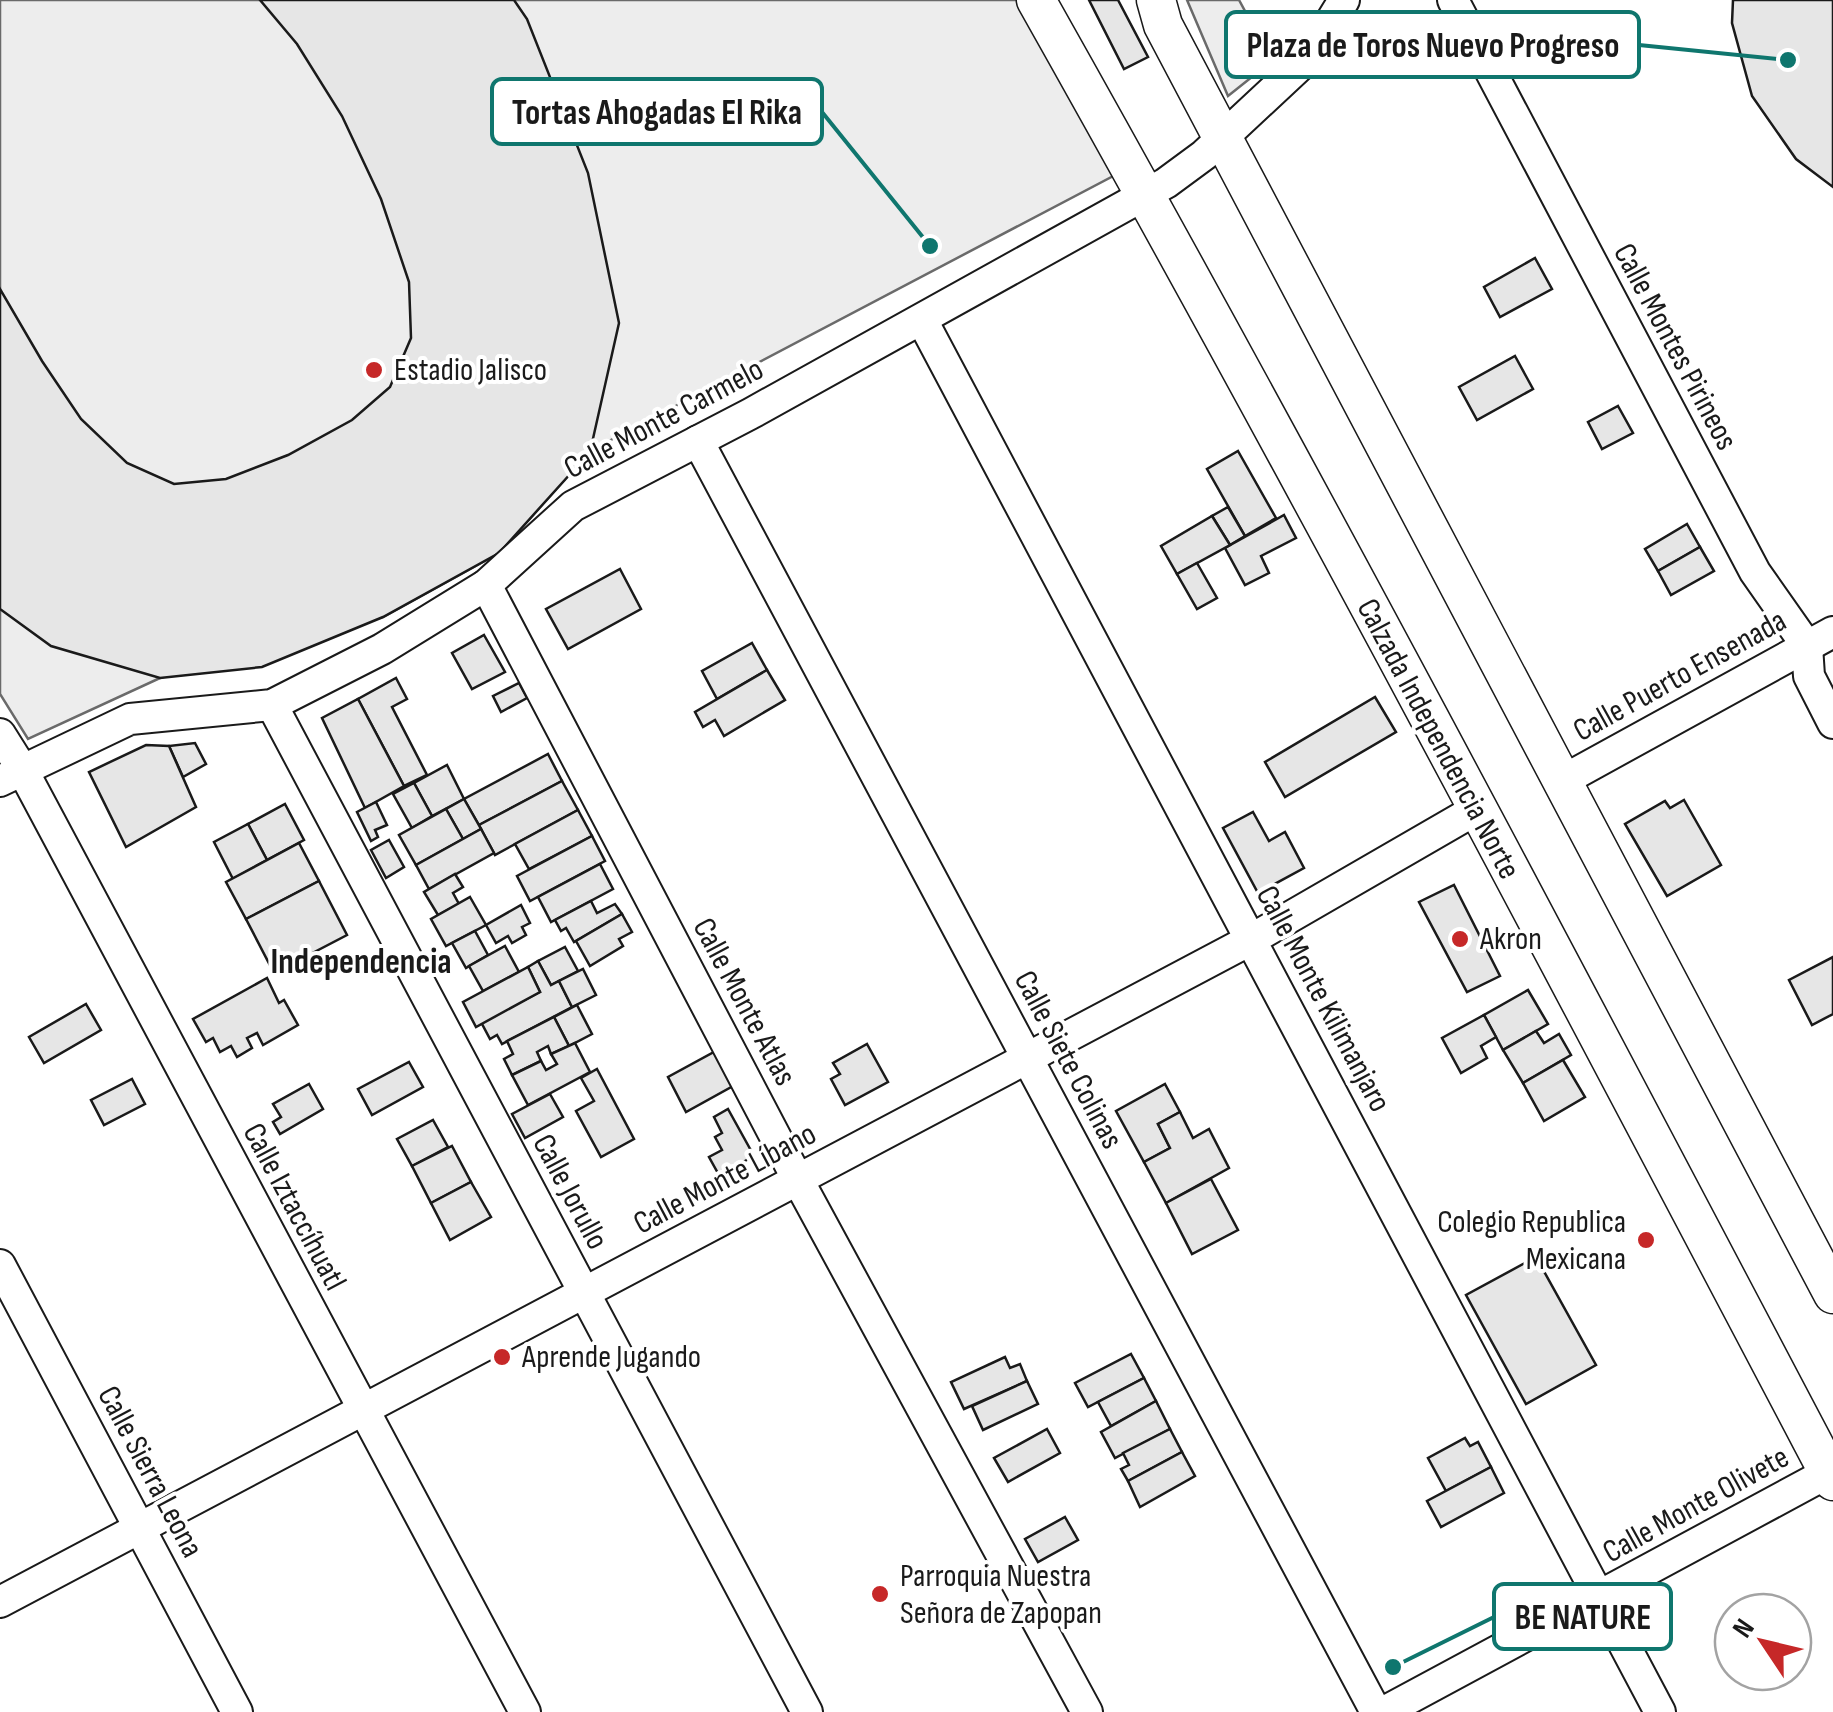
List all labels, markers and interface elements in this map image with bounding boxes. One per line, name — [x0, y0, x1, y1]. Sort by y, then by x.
callout: Plaza de Toros Nuevo Progreso — [1226, 12, 1639, 77]
text: Plaza de Toros Nuevo Progreso — [1246, 25, 1620, 68]
callout: Tortas Ahogadas El Rika — [492, 79, 822, 144]
text: Tortas Ahogadas El Rika — [512, 92, 802, 135]
street label: Calle Montes Pirineos — [1604, 237, 1746, 457]
street label: Calle Monte Carmelo — [558, 350, 770, 488]
place label: Estadio Jalisco — [394, 351, 547, 390]
marker: Estadio Jalisco — [363, 359, 385, 381]
street label: Calzada Independencia Norte — [1348, 592, 1528, 886]
street label: Calle Puerto Ensenada — [1567, 601, 1793, 751]
street label: Calle Monte Kilimanjaro — [1247, 879, 1399, 1119]
street label: Calle Monte Atlas — [684, 912, 804, 1092]
place label: Akron — [1479, 920, 1542, 959]
marker: Akron — [1449, 928, 1471, 950]
district label: Independencia — [270, 941, 452, 984]
street label: Calle Siete Colinas — [1005, 964, 1131, 1156]
street label: Calle Monte Líbano — [627, 1115, 823, 1243]
street label: Calle Iztaccíhuatl — [234, 1117, 354, 1297]
street label: Calle Jorullo — [523, 1128, 617, 1256]
place label: Colegio Republica Mexicana — [1437, 1203, 1626, 1279]
marker: Colegio Republica Mexicana — [1635, 1229, 1657, 1251]
place label: Aprende Jugando — [521, 1338, 701, 1377]
marker: Aprende Jugando — [491, 1346, 513, 1368]
street label: Calle Sierra Leona — [89, 1380, 211, 1564]
street label: Calle Monte Olivete — [1596, 1438, 1796, 1572]
place label: Parroquia Nuestra Señora de Zapopan — [900, 1557, 1102, 1633]
marker: Parroquia Nuestra Señora de Zapopan — [869, 1583, 891, 1605]
callout: BE NATURE — [1494, 1584, 1671, 1649]
north arrow — [1713, 1592, 1813, 1692]
text: BE NATURE — [1515, 1597, 1651, 1640]
text: N — [1726, 1613, 1762, 1644]

